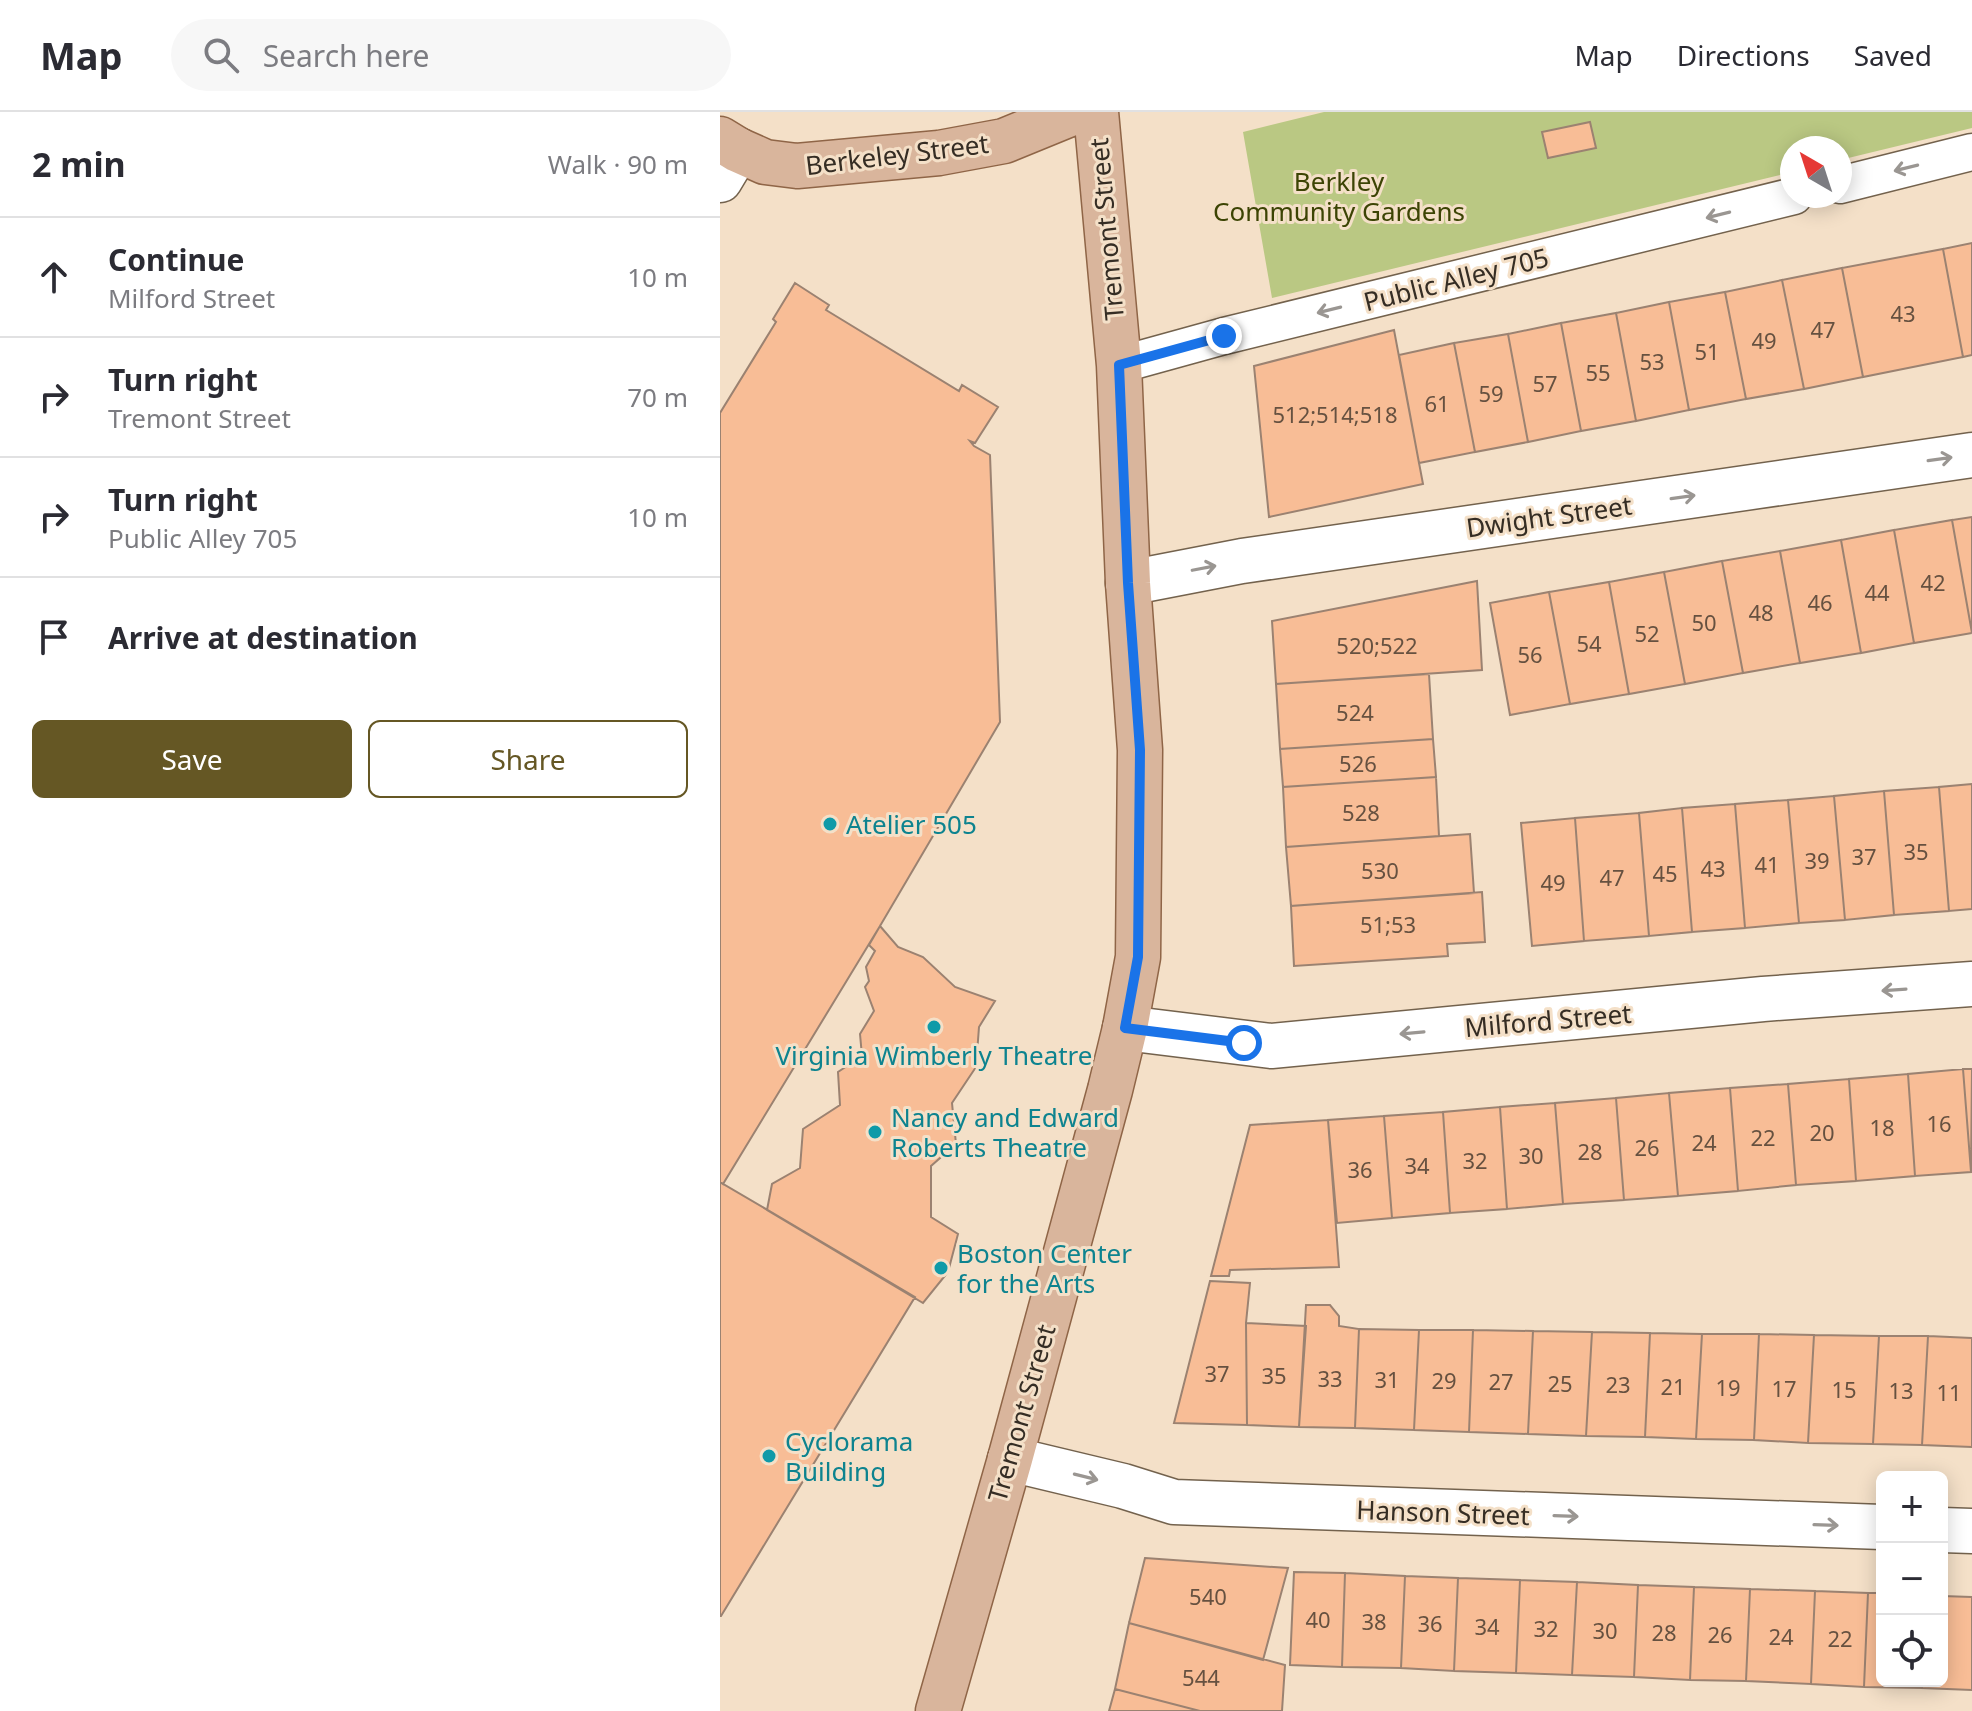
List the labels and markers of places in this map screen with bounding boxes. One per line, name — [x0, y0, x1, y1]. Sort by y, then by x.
place label: Atelier 505 — [846, 806, 977, 842]
marker: Atelier 505 — [821, 815, 839, 833]
marker: Virginia Wimberly Theatre — [925, 1018, 943, 1036]
place label: Virginia Wimberly Theatre — [776, 1037, 1092, 1073]
place label: Nancy and Edward Roberts Theatre — [891, 1099, 1119, 1165]
marker: Nancy and Edward Roberts Theatre — [866, 1123, 884, 1141]
place label: Boston Center for the Arts — [957, 1235, 1132, 1301]
marker: Boston Center for the Arts — [932, 1259, 950, 1277]
place label: Cyclorama Building — [785, 1423, 913, 1489]
marker: Cyclorama Building — [760, 1447, 778, 1465]

